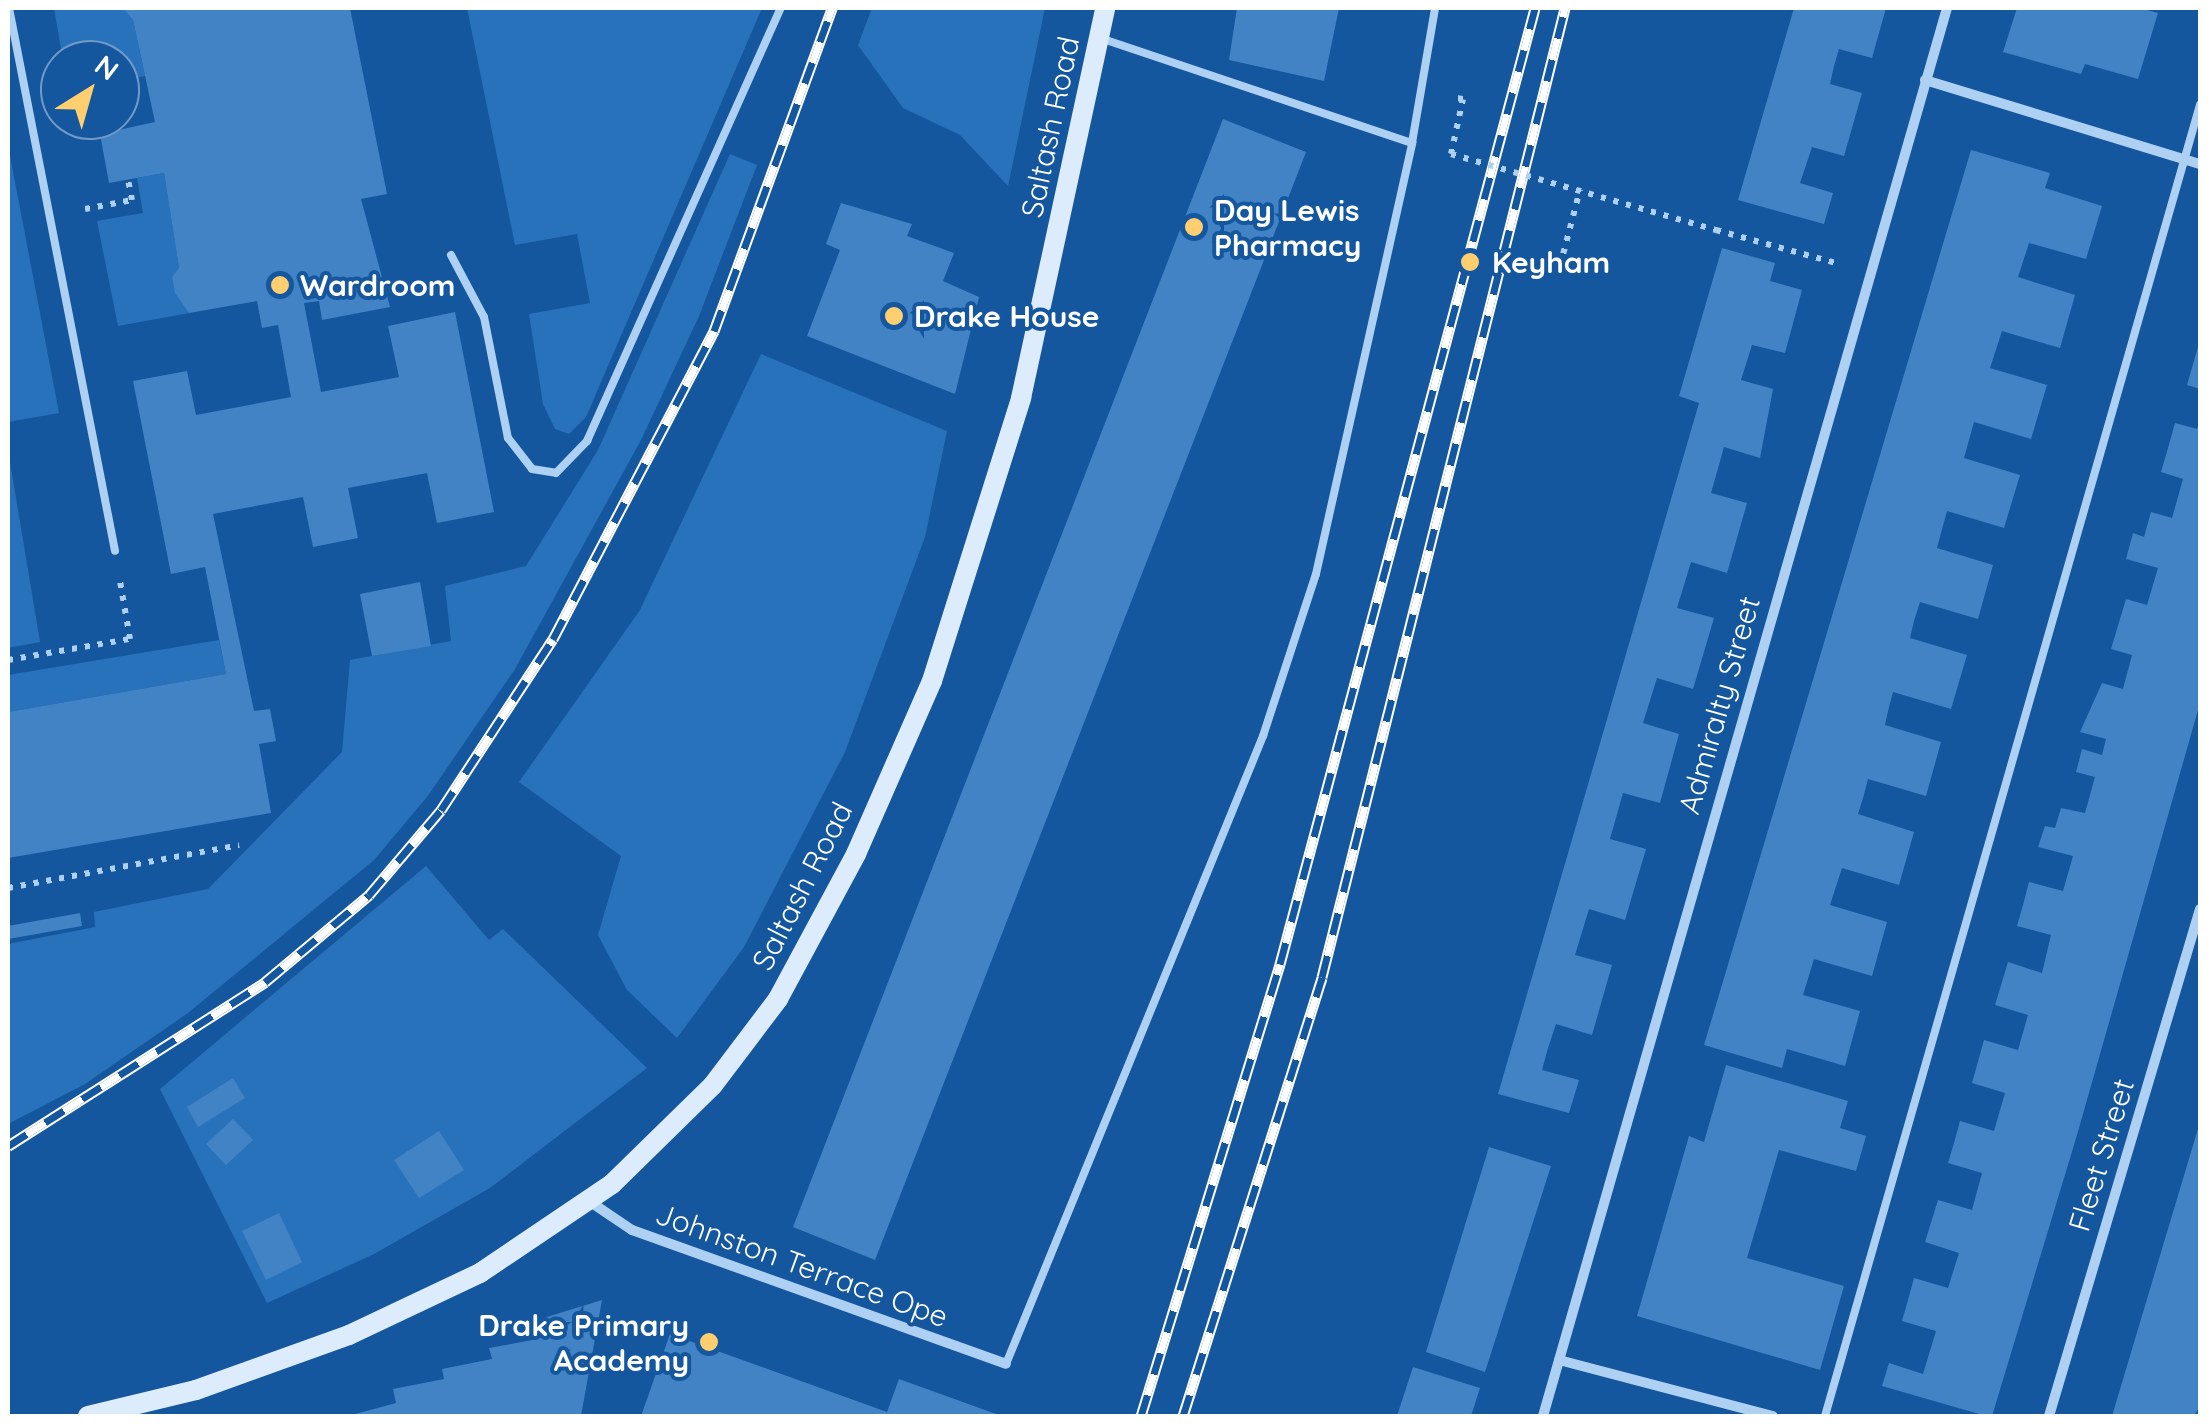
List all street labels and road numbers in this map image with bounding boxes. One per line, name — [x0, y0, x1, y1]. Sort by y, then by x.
street label: Saltash Road — [1013, 33, 1087, 221]
street label: Admiralty Street — [1671, 592, 1767, 818]
street label: Saltash Road — [744, 796, 860, 976]
street label: Fleet Street — [2061, 1074, 2141, 1236]
street label: Johnston Terrace Ope — [651, 1195, 953, 1335]

